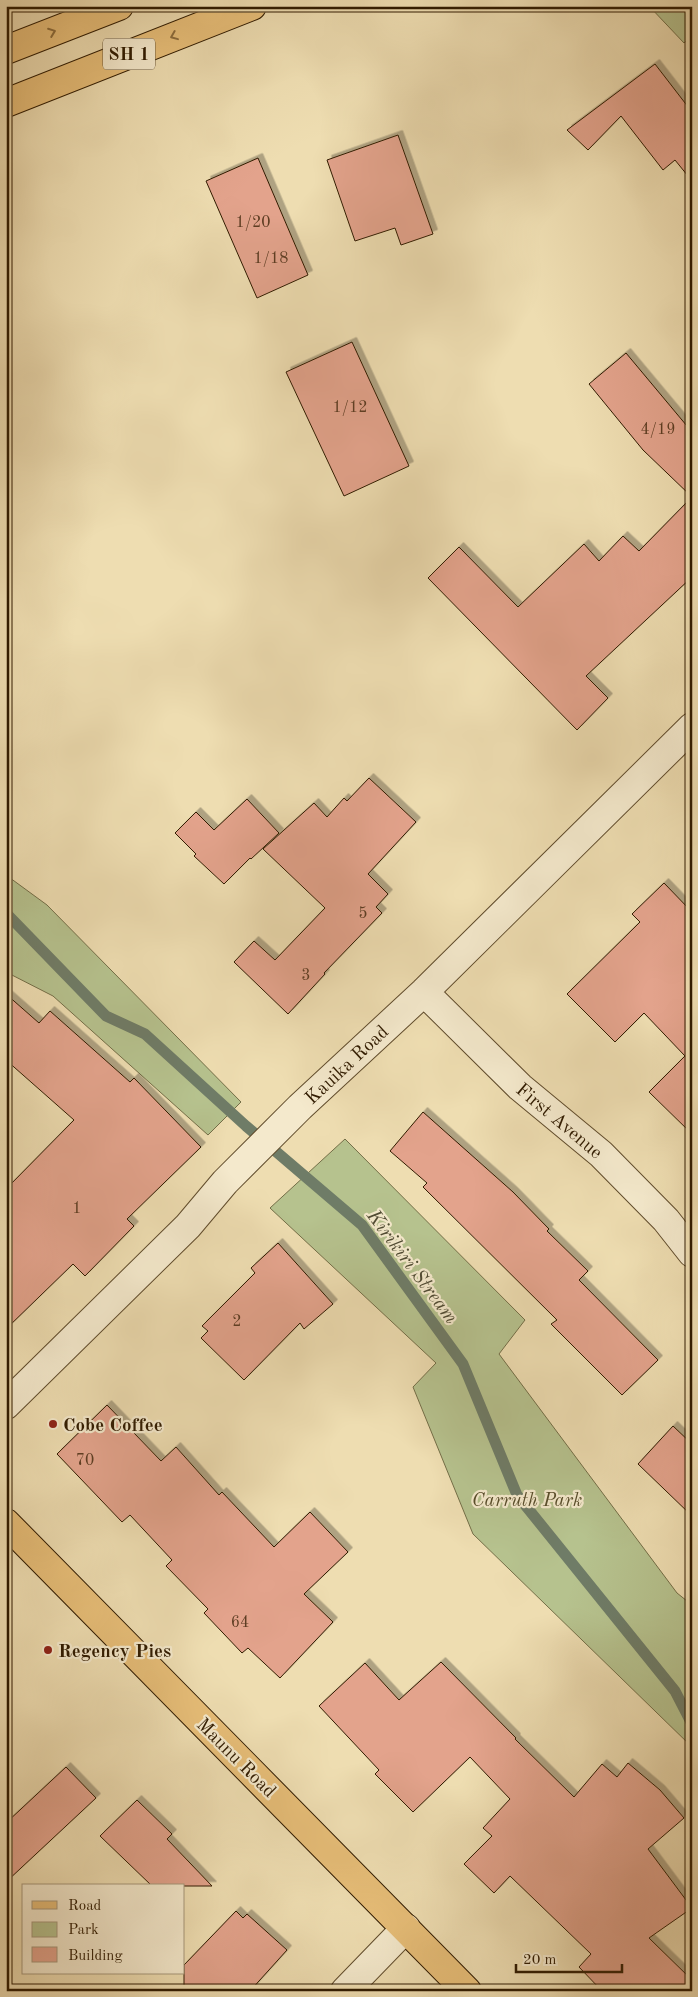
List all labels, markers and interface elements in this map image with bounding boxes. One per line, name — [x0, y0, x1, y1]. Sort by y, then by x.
one-way arrow — [47, 28, 56, 38]
one-way arrow — [170, 30, 179, 41]
road number: SH 1 — [103, 39, 155, 70]
house number: 1/20 — [235, 215, 271, 231]
house number: 1/18 — [253, 251, 289, 267]
house number: 1/12 — [332, 400, 368, 416]
house number: 4/19 — [640, 422, 676, 438]
house number: 5 — [358, 906, 368, 922]
house number: 3 — [301, 968, 311, 984]
street label: Kauika Road — [302, 1023, 393, 1109]
street label: First Avenue — [512, 1080, 605, 1163]
house number: 1 — [72, 1201, 82, 1217]
water label: Kirikiri Stream — [362, 1206, 461, 1328]
house number: 2 — [232, 1314, 242, 1330]
place label: Cobe Coffee — [63, 1417, 163, 1436]
marker: Cobe Coffee — [47, 1418, 59, 1430]
house number: 70 — [76, 1453, 94, 1469]
park label: Carruth Park — [472, 1492, 582, 1511]
house number: 64 — [231, 1615, 249, 1631]
place label: Regency Pies — [58, 1643, 171, 1662]
marker: Regency Pies — [42, 1644, 54, 1656]
street label: Maunu Road — [192, 1715, 279, 1802]
legend — [22, 1884, 185, 1974]
text: Road — [68, 1899, 102, 1914]
text: Park — [68, 1923, 99, 1938]
scale bar — [516, 1942, 622, 1974]
text: Building — [68, 1949, 123, 1964]
text: 20 m — [523, 1953, 557, 1968]

